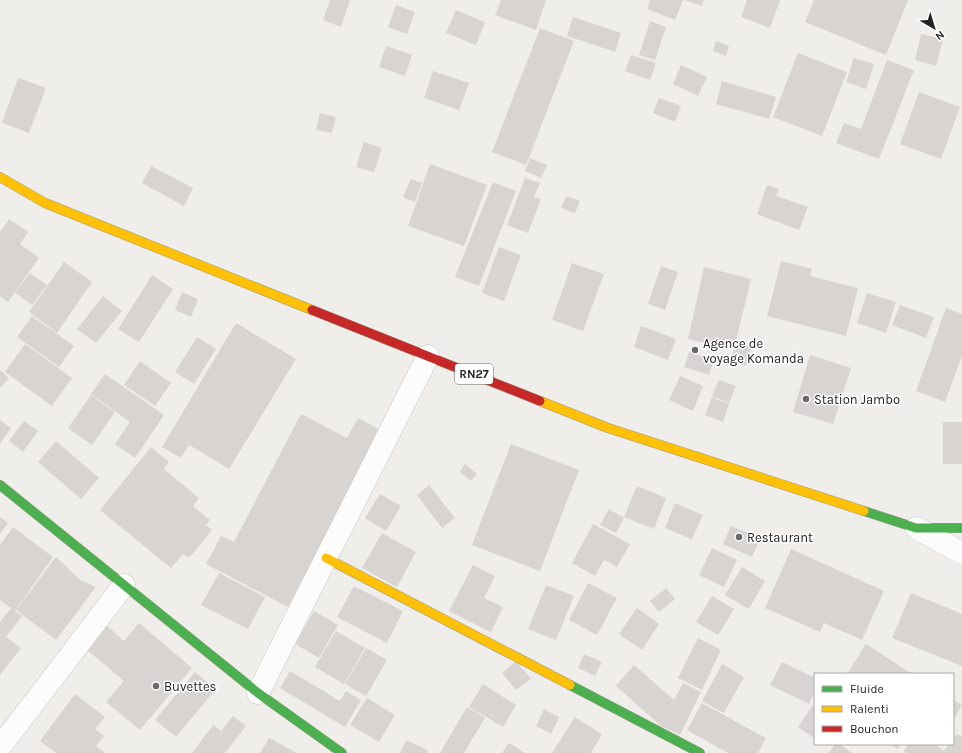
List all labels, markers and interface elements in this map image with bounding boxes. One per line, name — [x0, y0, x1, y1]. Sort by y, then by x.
north arrow — [914, 8, 954, 48]
text: N — [933, 28, 947, 43]
place label: Agence de voyage Komanda — [703, 336, 804, 366]
marker: Agence de voyage Komanda — [690, 345, 700, 355]
road number: RN27 — [455, 364, 493, 384]
place label: Station Jambo — [814, 392, 900, 407]
marker: Station Jambo — [801, 394, 811, 404]
place label: Restaurant — [747, 530, 813, 545]
marker: Restaurant — [734, 532, 744, 542]
legend — [814, 673, 954, 745]
place label: Buvettes — [164, 679, 217, 694]
marker: Buvettes — [151, 681, 161, 691]
text: Fluide — [850, 682, 884, 696]
text: Ralenti — [850, 702, 889, 716]
text: Bouchon — [850, 722, 899, 736]

